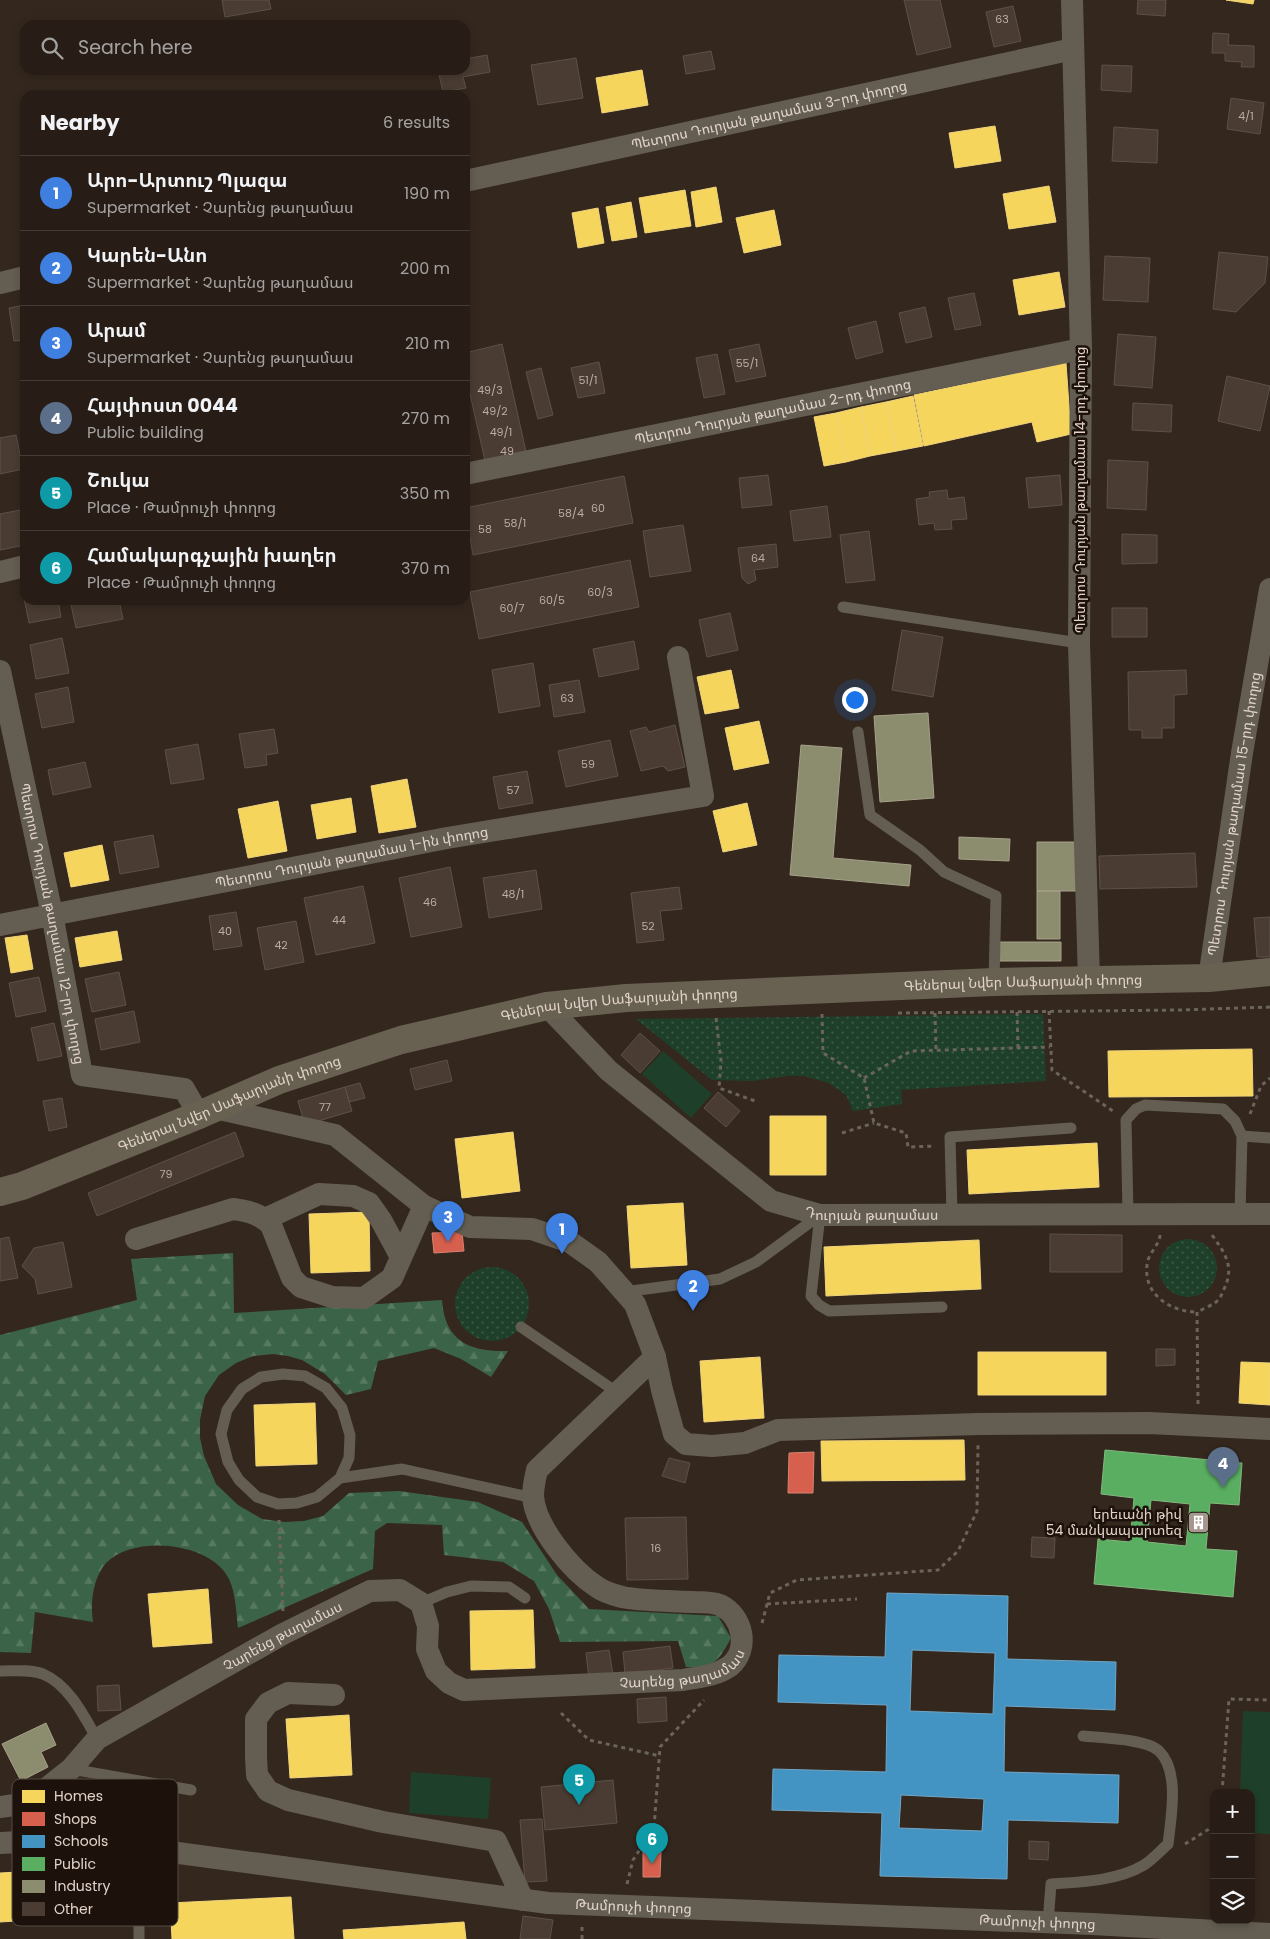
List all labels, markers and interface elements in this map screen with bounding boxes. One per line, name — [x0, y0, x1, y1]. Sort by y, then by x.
house number: 63 — [995, 11, 1009, 27]
search box — [20, 20, 470, 75]
icon: search — [38, 34, 66, 62]
text: Search here — [78, 34, 192, 61]
street label: Պետրոս Դուրյան թաղամաս 3-րդ փողոց — [629, 75, 909, 155]
text: Nearby — [40, 108, 120, 137]
house number: 4/1 — [1238, 108, 1254, 124]
text: 6 results — [383, 111, 450, 134]
text: Արո-Արտուշ Պլազա — [87, 167, 287, 194]
text: 1 — [53, 182, 59, 205]
text: 190 m — [404, 182, 450, 205]
text: Supermarket · Չարենց թաղամաս — [87, 196, 354, 219]
text: Կարեն-Անո — [87, 242, 208, 269]
text: 2 — [51, 257, 61, 280]
text: 200 m — [400, 257, 450, 280]
text: Supermarket · Չարենց թաղամաս — [87, 271, 354, 294]
text: Արամ — [87, 317, 146, 344]
text: 3 — [51, 332, 61, 355]
text: 210 m — [405, 332, 450, 355]
text: Supermarket · Չարենց թաղամաս — [87, 346, 354, 369]
street label: Պետրոս Դուրյան թաղամաս 14-րդ փողոց — [1070, 347, 1090, 633]
house number: 55/1 — [736, 355, 758, 371]
house number: 51/1 — [578, 372, 598, 388]
street label: Պետրոս Դուրյան թաղամաս 2-րդ փողոց — [633, 374, 913, 449]
house number: 49/3 — [477, 382, 503, 398]
text: Հայփոստ 0044 — [87, 392, 238, 419]
house number: 49/2 — [482, 403, 508, 419]
text: 4 — [51, 407, 61, 430]
text: 270 m — [401, 407, 450, 430]
text: Public building — [87, 421, 204, 444]
house number: 49/1 — [490, 424, 512, 440]
house number: 49 — [500, 443, 514, 459]
text: Շուկա — [87, 467, 150, 494]
text: 5 — [51, 482, 61, 505]
text: 350 m — [400, 482, 450, 505]
text: Place · Թամրուչի փողոց — [87, 496, 276, 519]
house number: 60 — [591, 500, 605, 516]
house number: 58/4 — [558, 505, 584, 521]
house number: 58/1 — [504, 515, 526, 531]
house number: 58 — [478, 521, 492, 537]
text: Համակարգչային խաղեր — [87, 542, 337, 569]
house number: 64 — [751, 550, 765, 566]
text: 6 — [51, 557, 61, 580]
text: 370 m — [401, 557, 450, 580]
text: Place · Թամրուչի փողոց — [87, 571, 276, 594]
house number: 60/3 — [587, 584, 613, 600]
house number: 60/5 — [539, 592, 565, 608]
house number: 60/7 — [499, 600, 525, 616]
street label: Պետրոս Դուրյան թաղամաս 15-րդ փողոց — [1202, 670, 1266, 957]
your location — [842, 687, 868, 713]
house number: 63 — [560, 690, 574, 706]
house number: 59 — [581, 756, 595, 772]
street label: Պետրոս Դուրյան թաղամաս 12-րդ փողոց — [14, 781, 90, 1066]
house number: 57 — [507, 782, 519, 798]
street label: Պետրոս Դուրյան թաղամաս 1-ին փողոց — [213, 821, 490, 893]
house number: 48/1 — [502, 886, 524, 902]
house number: 46 — [423, 894, 437, 910]
house number: 44 — [332, 912, 346, 928]
house number: 52 — [641, 918, 655, 934]
house number: 40 — [218, 923, 232, 939]
house number: 42 — [274, 937, 288, 953]
street label: Գեներալ Նվեր Սաֆարյանի փողոց — [903, 969, 1143, 996]
street label: Գեներալ Նվեր Սաֆարյանի փողոց — [499, 983, 738, 1027]
street label: Գեներալ Նվեր Սաֆարյանի փողոց — [115, 1050, 343, 1157]
house number: 77 — [319, 1099, 331, 1115]
house number: 79 — [160, 1166, 173, 1182]
pin: 3 — [432, 1201, 464, 1242]
street label: Դուրյան թաղամաս — [802, 1201, 938, 1225]
pin: 1 — [546, 1213, 578, 1254]
pin: 2 — [677, 1270, 709, 1311]
pin: 4 — [1207, 1447, 1239, 1488]
place label: երեւանի թիվ 54 մանկապարտեզ — [1046, 1504, 1183, 1540]
building icon: երեւանի թիվ 54 մանկապարտեզ — [1186, 1510, 1210, 1534]
house number: 16 — [651, 1540, 661, 1556]
street label: Չարենց թաղամաս — [219, 1596, 345, 1676]
street label: Չարենց թաղամաս — [619, 1646, 750, 1693]
pin: 5 — [563, 1764, 595, 1805]
legend — [12, 1779, 178, 1926]
text: Homes — [54, 1786, 103, 1806]
map controls — [1210, 1789, 1255, 1924]
button: + — [1210, 1789, 1255, 1834]
text: Shops — [54, 1809, 97, 1829]
pin: 6 — [636, 1823, 668, 1864]
text: Schools — [54, 1831, 108, 1851]
button: − — [1210, 1834, 1255, 1879]
text: Public — [54, 1854, 96, 1874]
text: Industry — [54, 1876, 110, 1896]
button: layers — [1210, 1879, 1255, 1924]
street label: Թամրուչի փողոց — [575, 1894, 692, 1919]
text: Other — [54, 1899, 93, 1919]
street label: Թամրուչի փողոց — [978, 1910, 1096, 1934]

